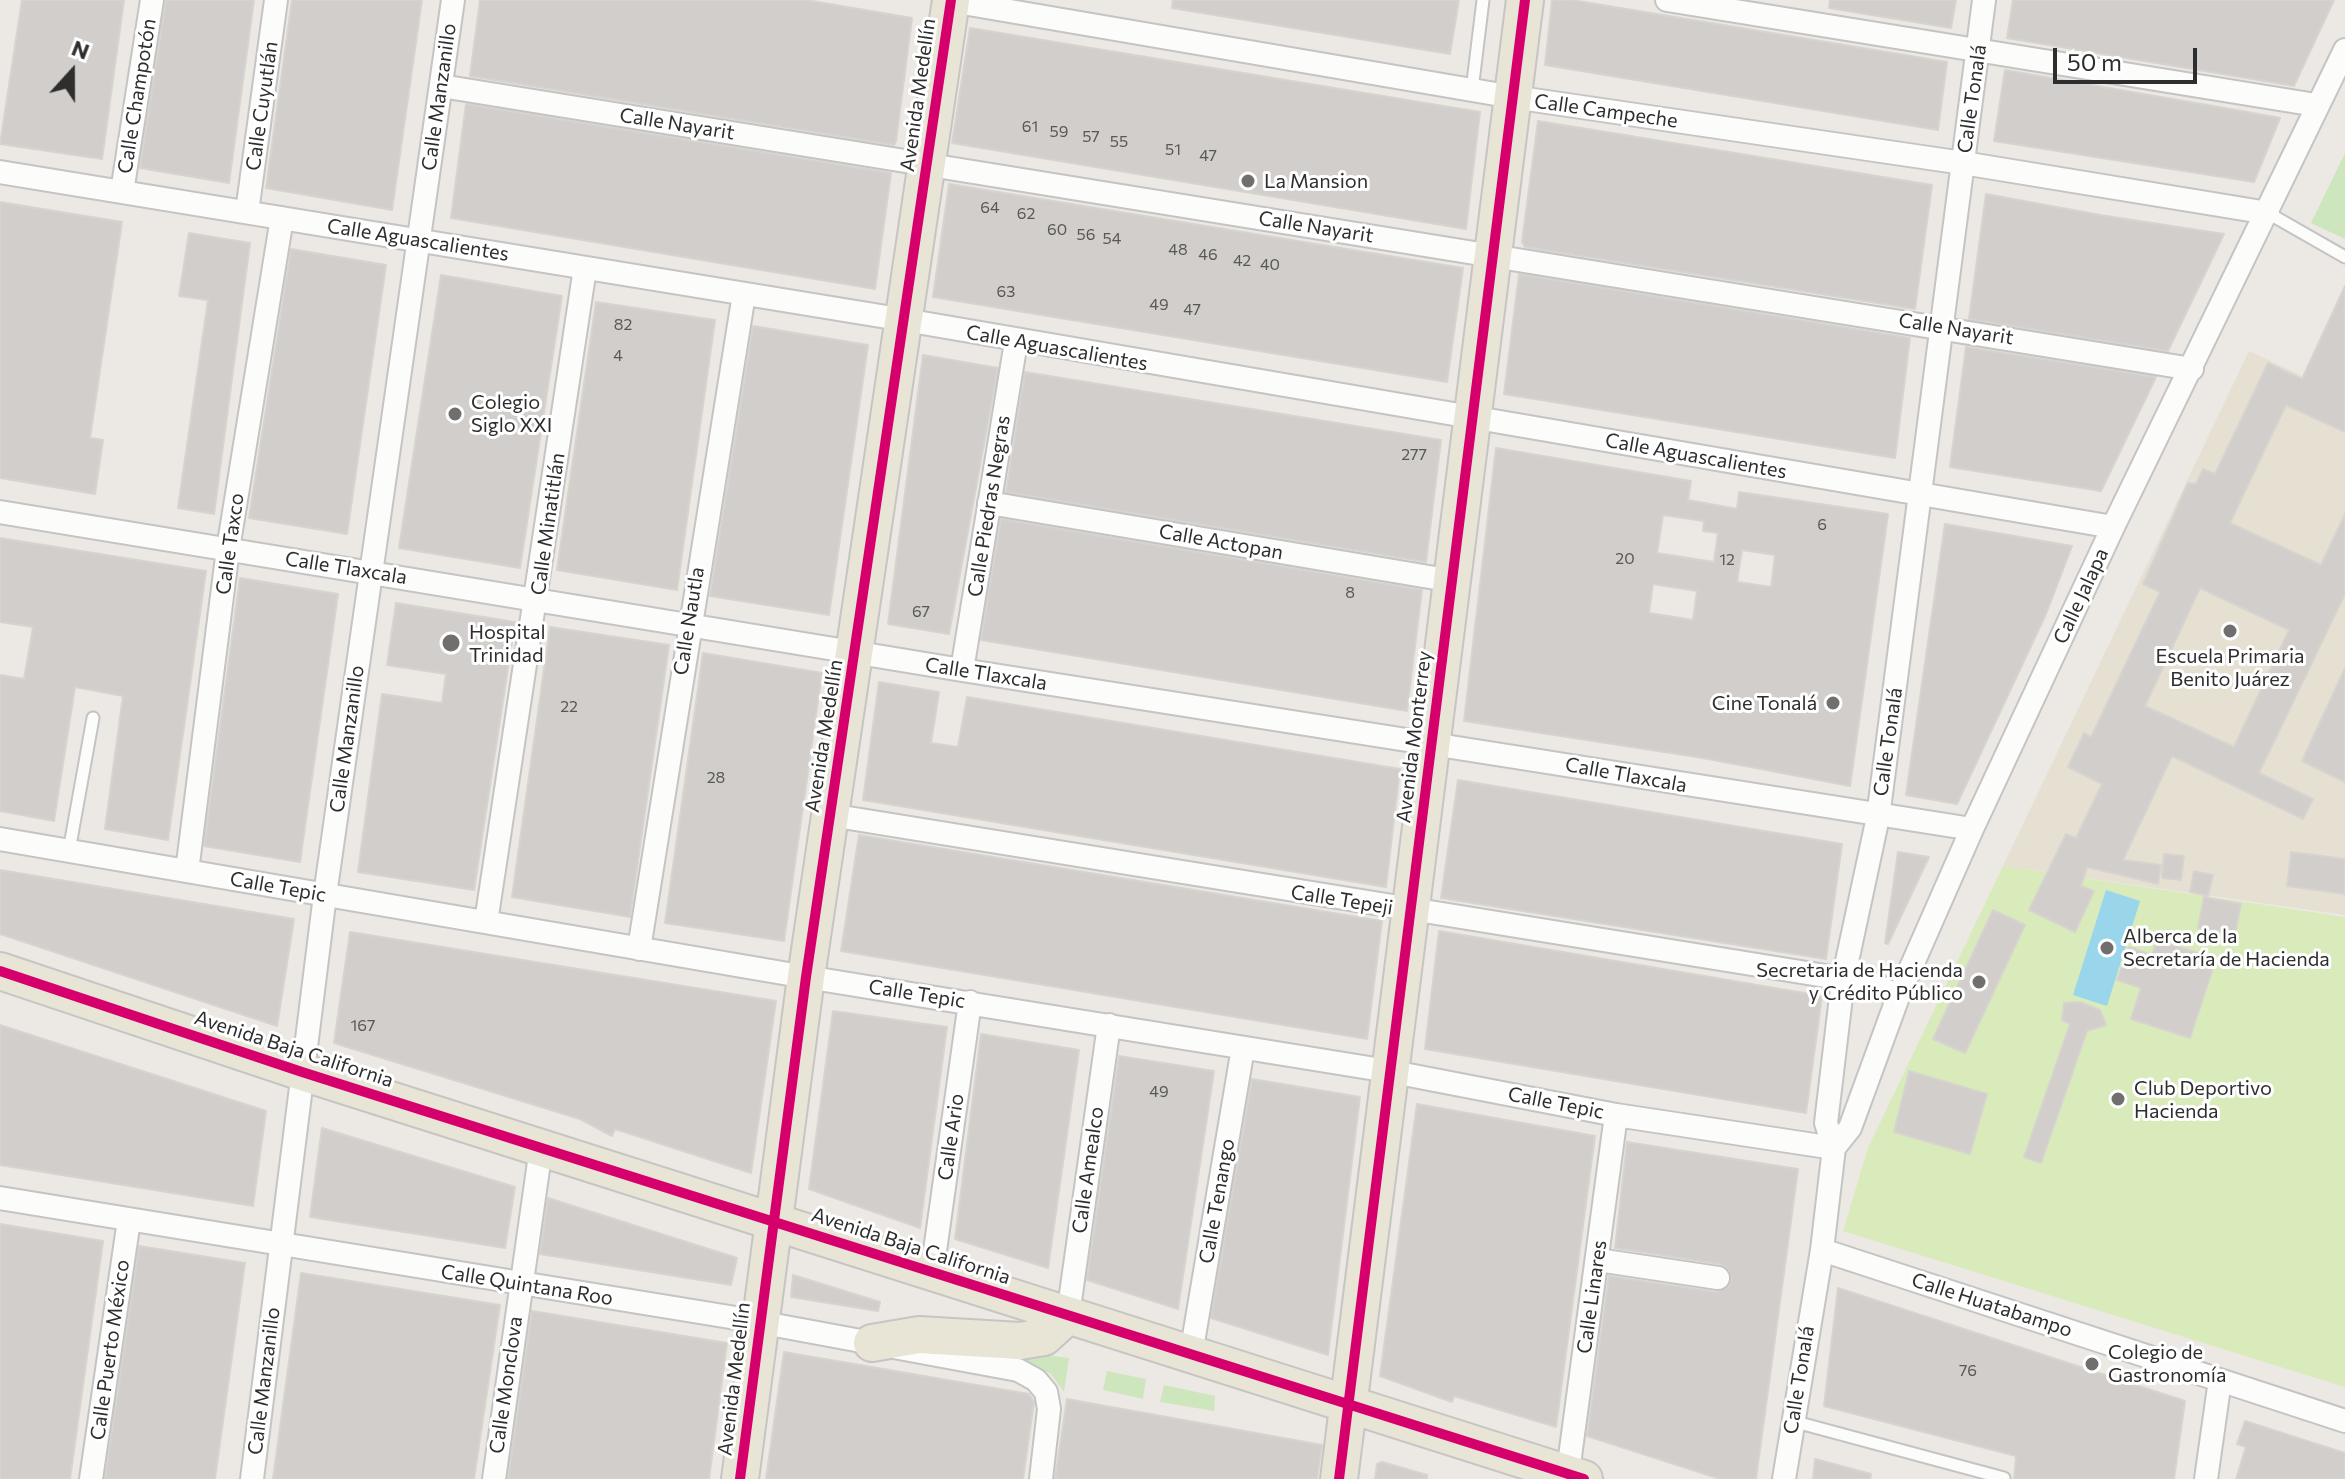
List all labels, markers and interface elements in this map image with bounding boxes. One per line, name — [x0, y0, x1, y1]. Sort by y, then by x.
street label: Calle Champotón — [113, 17, 161, 175]
street label: Avenida Medellín — [895, 17, 941, 173]
street label: Calle Manzanillo — [417, 22, 461, 172]
north arrow — [32, 32, 112, 112]
scale bar — [2057, 32, 2201, 82]
text: N — [68, 34, 93, 65]
street label: Calle Cuyutlán — [241, 40, 283, 172]
street label: Calle Tonalá — [1953, 43, 1991, 155]
text: 50 m — [2067, 47, 2122, 76]
street label: Calle Campeche — [1533, 89, 1679, 133]
street label: Calle Nayarit — [618, 103, 736, 145]
house number: 61 — [1022, 117, 1038, 137]
house number: 59 — [1050, 122, 1068, 142]
house number: 57 — [1082, 127, 1100, 147]
house number: 55 — [1110, 132, 1128, 152]
house number: 51 — [1165, 140, 1181, 160]
house number: 47 — [1199, 146, 1217, 166]
place label: La Mansion — [1264, 169, 1368, 193]
marker: La Mansion — [1239, 172, 1257, 190]
house number: 64 — [980, 198, 1000, 218]
house number: 62 — [1017, 204, 1035, 224]
street label: Calle Nayarit — [1257, 206, 1375, 248]
street label: Calle Aguascalientes — [325, 214, 511, 266]
house number: 60 — [1047, 220, 1067, 240]
house number: 56 — [1077, 225, 1095, 245]
house number: 54 — [1103, 229, 1121, 249]
house number: 48 — [1168, 240, 1188, 260]
house number: 46 — [1198, 245, 1218, 265]
house number: 42 — [1233, 251, 1251, 271]
house number: 40 — [1260, 255, 1280, 275]
house number: 63 — [997, 282, 1015, 302]
house number: 49 — [1149, 295, 1169, 315]
house number: 47 — [1183, 300, 1201, 320]
street label: Calle Nayarit — [1897, 308, 2015, 350]
house number: 82 — [614, 315, 632, 335]
street label: Calle Aguascalientes — [964, 320, 1150, 376]
house number: 4 — [613, 346, 623, 366]
place label: Colegio Siglo XXI — [471, 390, 552, 437]
marker: Colegio Siglo XXI — [446, 405, 464, 423]
street label: Calle Piedras Negras — [963, 414, 1015, 598]
street label: Calle Aguascalientes — [1603, 428, 1789, 484]
house number: 277 — [1401, 445, 1427, 465]
street label: Calle Minatitlán — [526, 451, 570, 597]
street label: Calle Taxco — [211, 492, 249, 596]
house number: 6 — [1817, 515, 1827, 535]
street label: Calle Actopan — [1157, 519, 1285, 565]
street label: Calle Jalapa — [2048, 544, 2114, 648]
street label: Calle Tlaxcala — [283, 547, 409, 589]
house number: 20 — [1615, 549, 1635, 569]
house number: 12 — [1719, 550, 1735, 570]
street label: Calle Nautla — [669, 565, 709, 677]
house number: 8 — [1345, 583, 1355, 603]
house number: 67 — [912, 602, 930, 622]
place label: Hospital Trinidad — [469, 620, 546, 667]
marker: Escuela Primaria Benito Juárez — [2221, 622, 2239, 640]
marker: Hospital Trinidad — [440, 632, 462, 654]
place label: Escuela Primaria Benito Juárez — [2155, 644, 2305, 691]
street label: Avenida Monterrey — [1392, 650, 1436, 824]
street label: Calle Tlaxcala — [923, 653, 1049, 695]
street label: Avenida Medellín — [800, 658, 848, 814]
street label: Calle Manzanillo — [325, 664, 369, 814]
street label: Calle Tonalá — [1869, 686, 1907, 798]
place label: Cine Tonalá — [1712, 691, 1817, 715]
marker: Cine Tonalá — [1824, 694, 1842, 712]
house number: 22 — [560, 697, 578, 717]
street label: Calle Tlaxcala — [1563, 752, 1689, 798]
house number: 28 — [707, 768, 725, 788]
street label: Calle Tepic — [228, 867, 328, 907]
street label: Calle Tepeji — [1289, 880, 1395, 920]
place label: Alberca de la Secretaría de Hacienda — [2123, 924, 2330, 971]
marker: Alberca de la Secretaría de Hacienda — [2098, 939, 2116, 957]
place label: Secretaria de Hacienda y Crédito Público — [1756, 958, 1963, 1005]
marker: Secretaria de Hacienda y Crédito Público — [1970, 973, 1988, 991]
street label: Calle Tepic — [867, 975, 967, 1013]
street label: Avenida Baja California — [192, 1006, 396, 1092]
house number: 167 — [351, 1016, 375, 1036]
place label: Club Deportivo Hacienda — [2134, 1076, 2272, 1123]
house number: 49 — [1149, 1082, 1169, 1102]
street label: Calle Tepic — [1506, 1082, 1606, 1124]
marker: Club Deportivo Hacienda — [2109, 1090, 2127, 1108]
street label: Calle Ario — [933, 1092, 969, 1182]
street label: Calle Amealco — [1067, 1105, 1109, 1235]
street label: Calle Tenango — [1194, 1137, 1240, 1265]
street label: Avenida Baja California — [809, 1203, 1013, 1289]
street label: Calle Linares — [1572, 1239, 1612, 1355]
street label: Calle Puerto México — [85, 1258, 135, 1442]
street label: Calle Quintana Roo — [439, 1260, 615, 1310]
street label: Calle Huatabampo — [1909, 1268, 2075, 1342]
street label: Avenida Medellín — [713, 1301, 755, 1457]
street label: Calle Manzanillo — [243, 1306, 285, 1456]
street label: Calle Monclova — [484, 1315, 528, 1455]
street label: Calle Tonalá — [1779, 1324, 1819, 1436]
place label: Colegio de Gastronomía — [2108, 1340, 2226, 1387]
marker: Colegio de Gastronomía — [2083, 1355, 2101, 1373]
house number: 76 — [1959, 1361, 1977, 1381]

